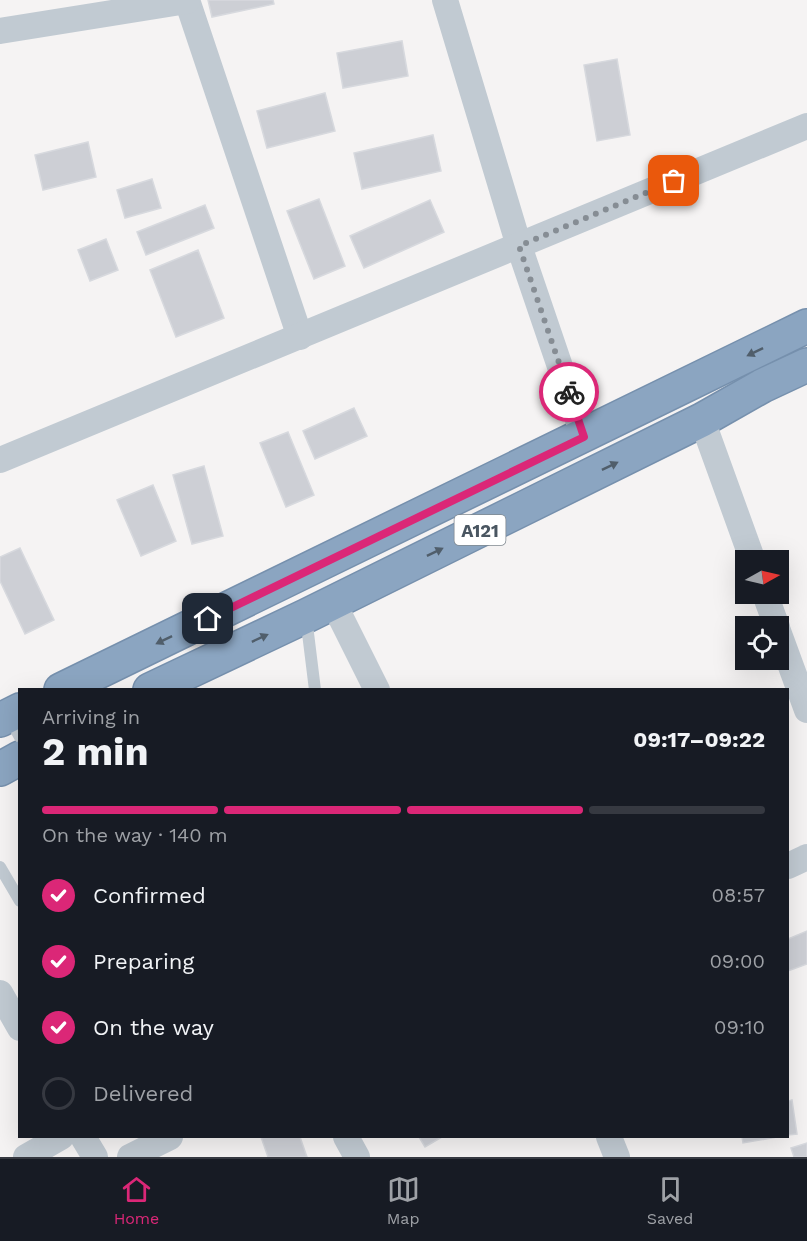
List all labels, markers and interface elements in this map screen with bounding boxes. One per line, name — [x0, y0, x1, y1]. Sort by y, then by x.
pin — [648, 155, 699, 206]
icon: bag — [657, 164, 690, 197]
one-way arrow — [746, 348, 763, 357]
courier — [539, 362, 599, 422]
icon: bike — [553, 376, 586, 409]
one-way arrow — [601, 461, 618, 470]
road number: A121 — [454, 515, 506, 545]
one-way arrow — [426, 547, 443, 557]
north arrow — [735, 550, 789, 604]
map controls — [735, 550, 789, 670]
pin — [182, 593, 233, 644]
icon: home — [191, 602, 224, 635]
button: locate — [735, 616, 789, 670]
one-way arrow — [251, 633, 268, 642]
one-way arrow — [155, 635, 173, 645]
text: Arriving in — [42, 705, 140, 729]
text: 09:17–09:22 — [633, 727, 765, 752]
text: 2 min — [42, 729, 149, 774]
text: On the way · 140 m — [42, 823, 228, 847]
icon: check — [42, 879, 75, 912]
text: Confirmed — [93, 883, 206, 908]
text: 08:57 — [711, 883, 765, 907]
icon: check — [42, 945, 75, 978]
text: Preparing — [93, 949, 194, 974]
text: 09:00 — [709, 949, 765, 973]
icon: check — [42, 1011, 75, 1044]
text: On the way — [93, 1015, 214, 1040]
text: 09:10 — [714, 1015, 765, 1039]
text: Delivered — [93, 1081, 193, 1106]
tab: Home — [114, 1173, 159, 1228]
tab: Map — [387, 1173, 420, 1228]
tab: Saved — [647, 1173, 693, 1228]

